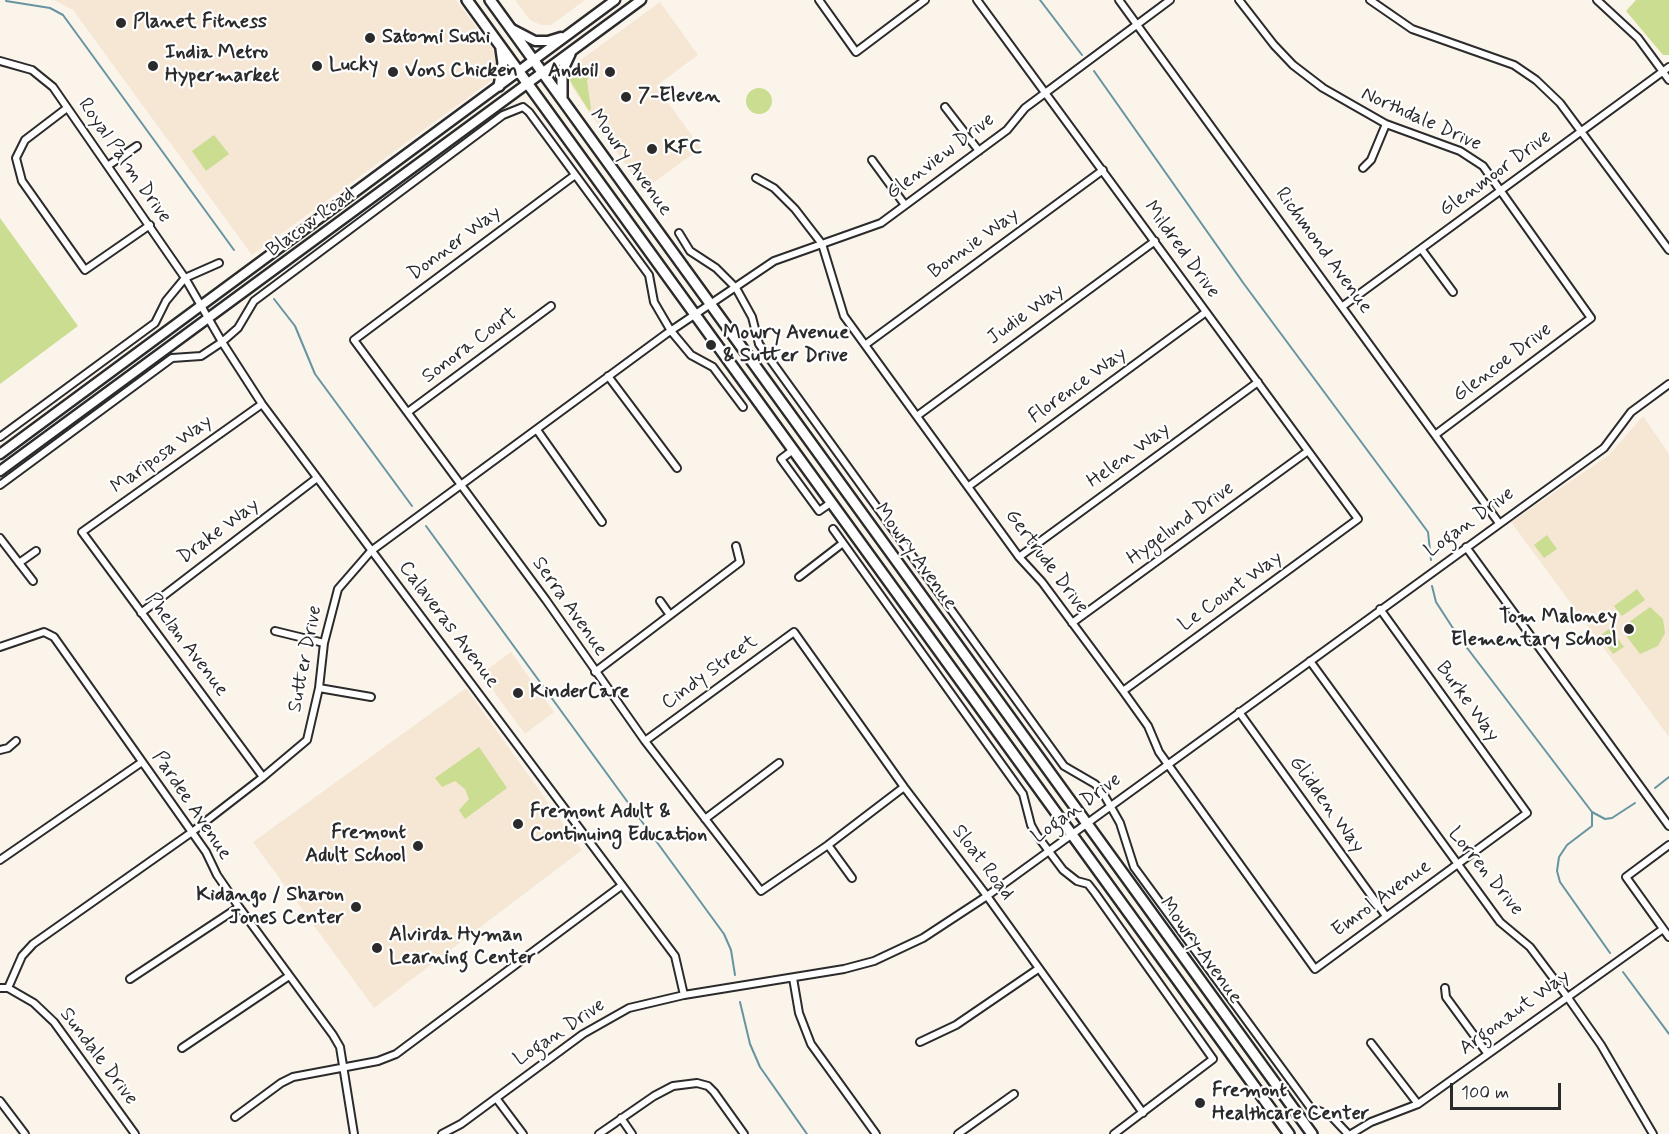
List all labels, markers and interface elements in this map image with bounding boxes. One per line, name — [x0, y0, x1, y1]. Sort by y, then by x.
place label: Planet Fitness — [133, 11, 267, 35]
marker: Planet Fitness — [114, 16, 128, 30]
place label: Satomi Sushi — [382, 26, 490, 50]
marker: Satomi Sushi — [363, 31, 377, 45]
place label: India Metro Hypermarket — [165, 42, 279, 89]
place label: Lucky — [329, 54, 378, 78]
marker: India Metro Hypermarket — [146, 59, 160, 73]
marker: Lucky — [310, 59, 324, 73]
place label: Vons Chicken — [405, 60, 518, 84]
place label: Andoil — [548, 60, 598, 84]
marker: Vons Chicken — [386, 65, 400, 79]
marker: Andoil — [603, 65, 617, 79]
street label: Northdale Drive — [1357, 83, 1485, 157]
place label: 7-Eleven — [638, 85, 720, 109]
marker: 7-Eleven — [619, 90, 633, 104]
street label: Royal Palm Drive — [72, 94, 176, 228]
street label: Mowry Avenue — [583, 105, 677, 221]
street label: Glenview Drive — [882, 108, 1000, 206]
street label: Glenmoor Drive — [1435, 125, 1557, 223]
place label: KFC — [664, 137, 702, 161]
marker: KFC — [645, 142, 659, 156]
street label: Blacow Road — [262, 183, 360, 263]
street label: Richmond Avenue — [1269, 183, 1377, 319]
street label: Mildred Drive — [1138, 197, 1224, 303]
street label: Donner Way — [404, 201, 506, 287]
street label: Bonnie Way — [924, 203, 1024, 285]
street label: Judie Way — [983, 279, 1069, 351]
street label: Sonora Court — [418, 303, 522, 389]
street label: Glencoe Drive — [1449, 318, 1557, 408]
place label: Mowry Avenue & Sutter Drive — [723, 322, 849, 369]
marker: Mowry Avenue & Sutter Drive — [704, 338, 718, 352]
street label: Florence Way — [1024, 342, 1132, 430]
street label: Mariposa Way — [107, 410, 217, 500]
street label: Helen Way — [1083, 418, 1175, 494]
street label: Hygelund Drive — [1123, 477, 1239, 571]
street label: Logan Drive — [1420, 482, 1520, 564]
street label: Drake Way — [174, 494, 264, 570]
street label: Mowry Avenue — [868, 499, 962, 615]
street label: Gertrude Drive — [999, 505, 1093, 619]
street label: Le Count Way — [1175, 546, 1287, 638]
street label: Serra Avenue — [526, 553, 612, 661]
street label: Calaveras Avenue — [392, 557, 504, 693]
street label: Phelan Avenue — [139, 588, 233, 702]
street label: Sutter Drive — [284, 604, 328, 714]
place label: Tom Maloney Elementary School — [1451, 606, 1617, 653]
marker: Tom Maloney Elementary School — [1622, 622, 1636, 636]
street label: Cindy Street — [657, 630, 763, 716]
street label: Burke Way — [1430, 657, 1504, 747]
place label: KinderCare — [530, 681, 629, 705]
marker: KinderCare — [511, 686, 525, 700]
street label: Pardee Avenue — [146, 747, 236, 865]
street label: Glidden Way — [1283, 752, 1369, 858]
street label: Logan Drive — [1027, 768, 1127, 850]
place label: Fremont Adult & Continuing Education — [530, 801, 707, 848]
marker: Fremont Adult & Continuing Education — [511, 817, 525, 831]
street label: Sloat Road — [946, 820, 1018, 906]
place label: Fremont Adult School — [305, 822, 406, 869]
street label: Lorren Drive — [1442, 823, 1528, 921]
marker: Fremont Adult School — [411, 839, 425, 853]
street label: Emrol Avenue — [1328, 855, 1436, 943]
place label: Kidango / Sharon Jones Center — [196, 884, 344, 931]
street label: Mowry Avenue — [1153, 893, 1247, 1009]
marker: Kidango / Sharon Jones Center — [349, 900, 363, 914]
place label: Alvirda Hyman Learning Center — [389, 924, 536, 971]
marker: Alvirda Hyman Learning Center — [370, 941, 384, 955]
street label: Argonaut Way — [1455, 965, 1575, 1061]
street label: Logan Drive — [510, 994, 610, 1072]
street label: Sundale Drive — [54, 1004, 142, 1110]
scale bar — [1453, 1071, 1564, 1109]
place label: Fremont Healthcare Center — [1212, 1080, 1369, 1127]
text: 100 m — [1461, 1081, 1509, 1105]
marker: Fremont Healthcare Center — [1193, 1096, 1207, 1110]

